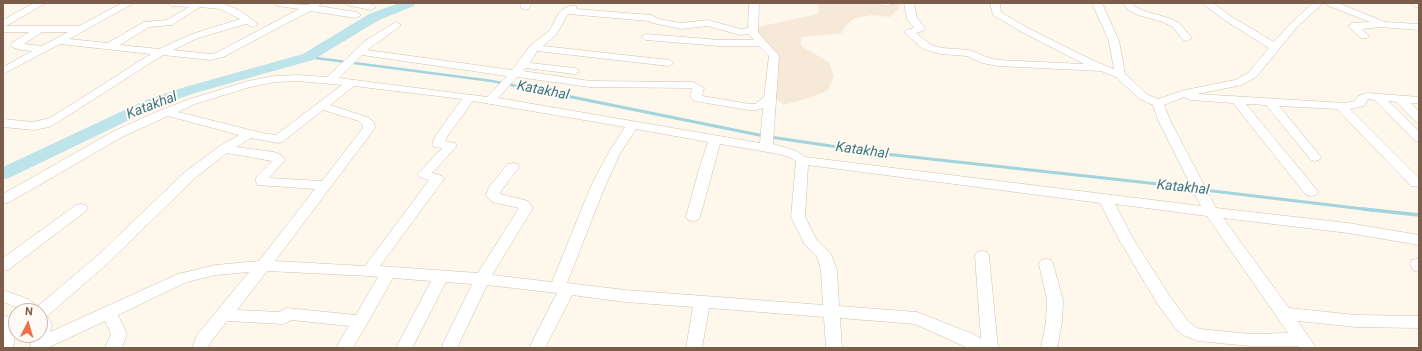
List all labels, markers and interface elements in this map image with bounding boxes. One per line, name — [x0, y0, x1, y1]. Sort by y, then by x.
water label: Katakhal — [515, 78, 571, 104]
water label: Katakhal — [124, 89, 180, 123]
water label: Katakhal — [835, 139, 889, 163]
water label: Katakhal — [1156, 177, 1210, 199]
north arrow — [8, 303, 48, 343]
text: N — [25, 305, 33, 318]

